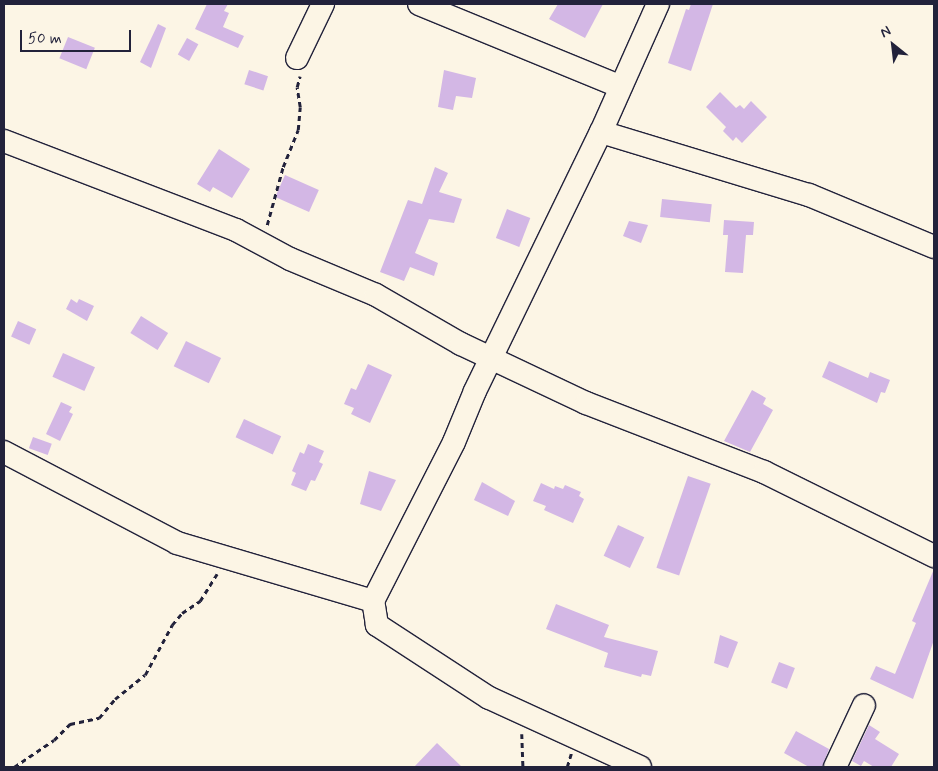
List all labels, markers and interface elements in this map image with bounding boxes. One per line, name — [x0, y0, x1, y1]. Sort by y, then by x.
scale bar — [22, 20, 134, 52]
north arrow — [868, 20, 918, 70]
text: N — [877, 22, 894, 42]
text: 50 m — [28, 29, 62, 49]

